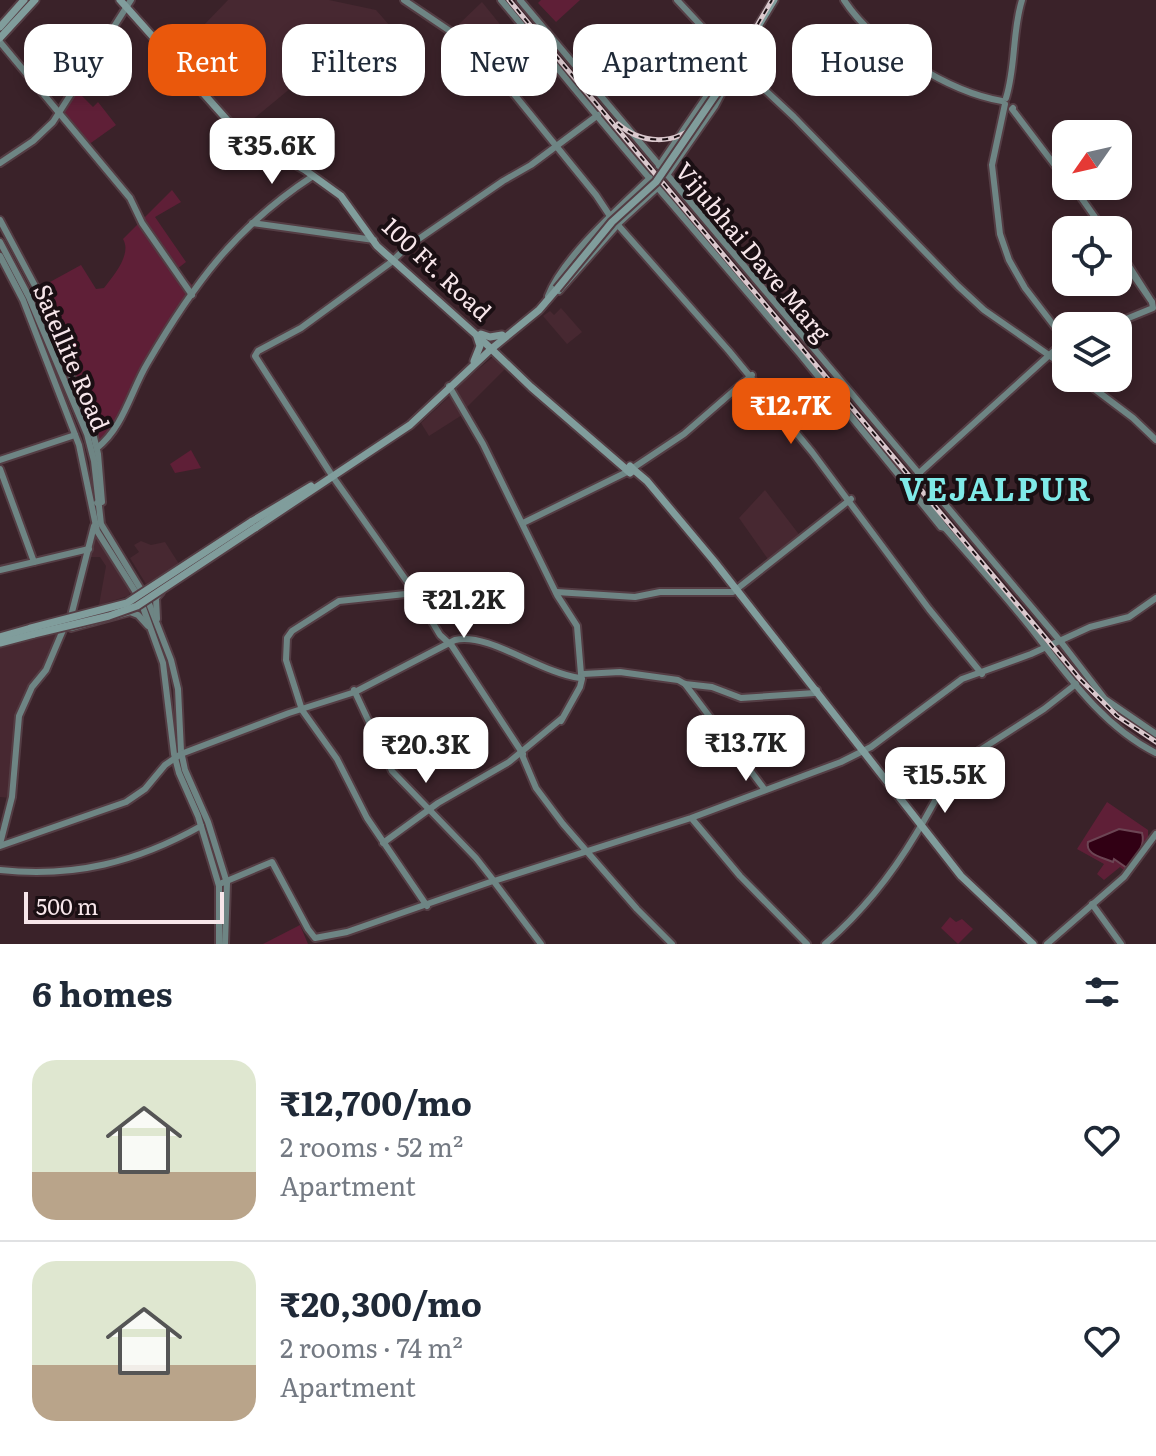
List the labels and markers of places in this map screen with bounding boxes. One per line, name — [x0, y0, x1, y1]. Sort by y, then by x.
pin: ₹35.6K — [207, 118, 337, 186]
pin: ₹12.7K — [726, 378, 856, 446]
pin: ₹21.2K — [399, 572, 529, 640]
pin: ₹13.7K — [681, 715, 811, 783]
pin: ₹20.3K — [361, 717, 491, 785]
pin: ₹15.5K — [880, 747, 1010, 815]

